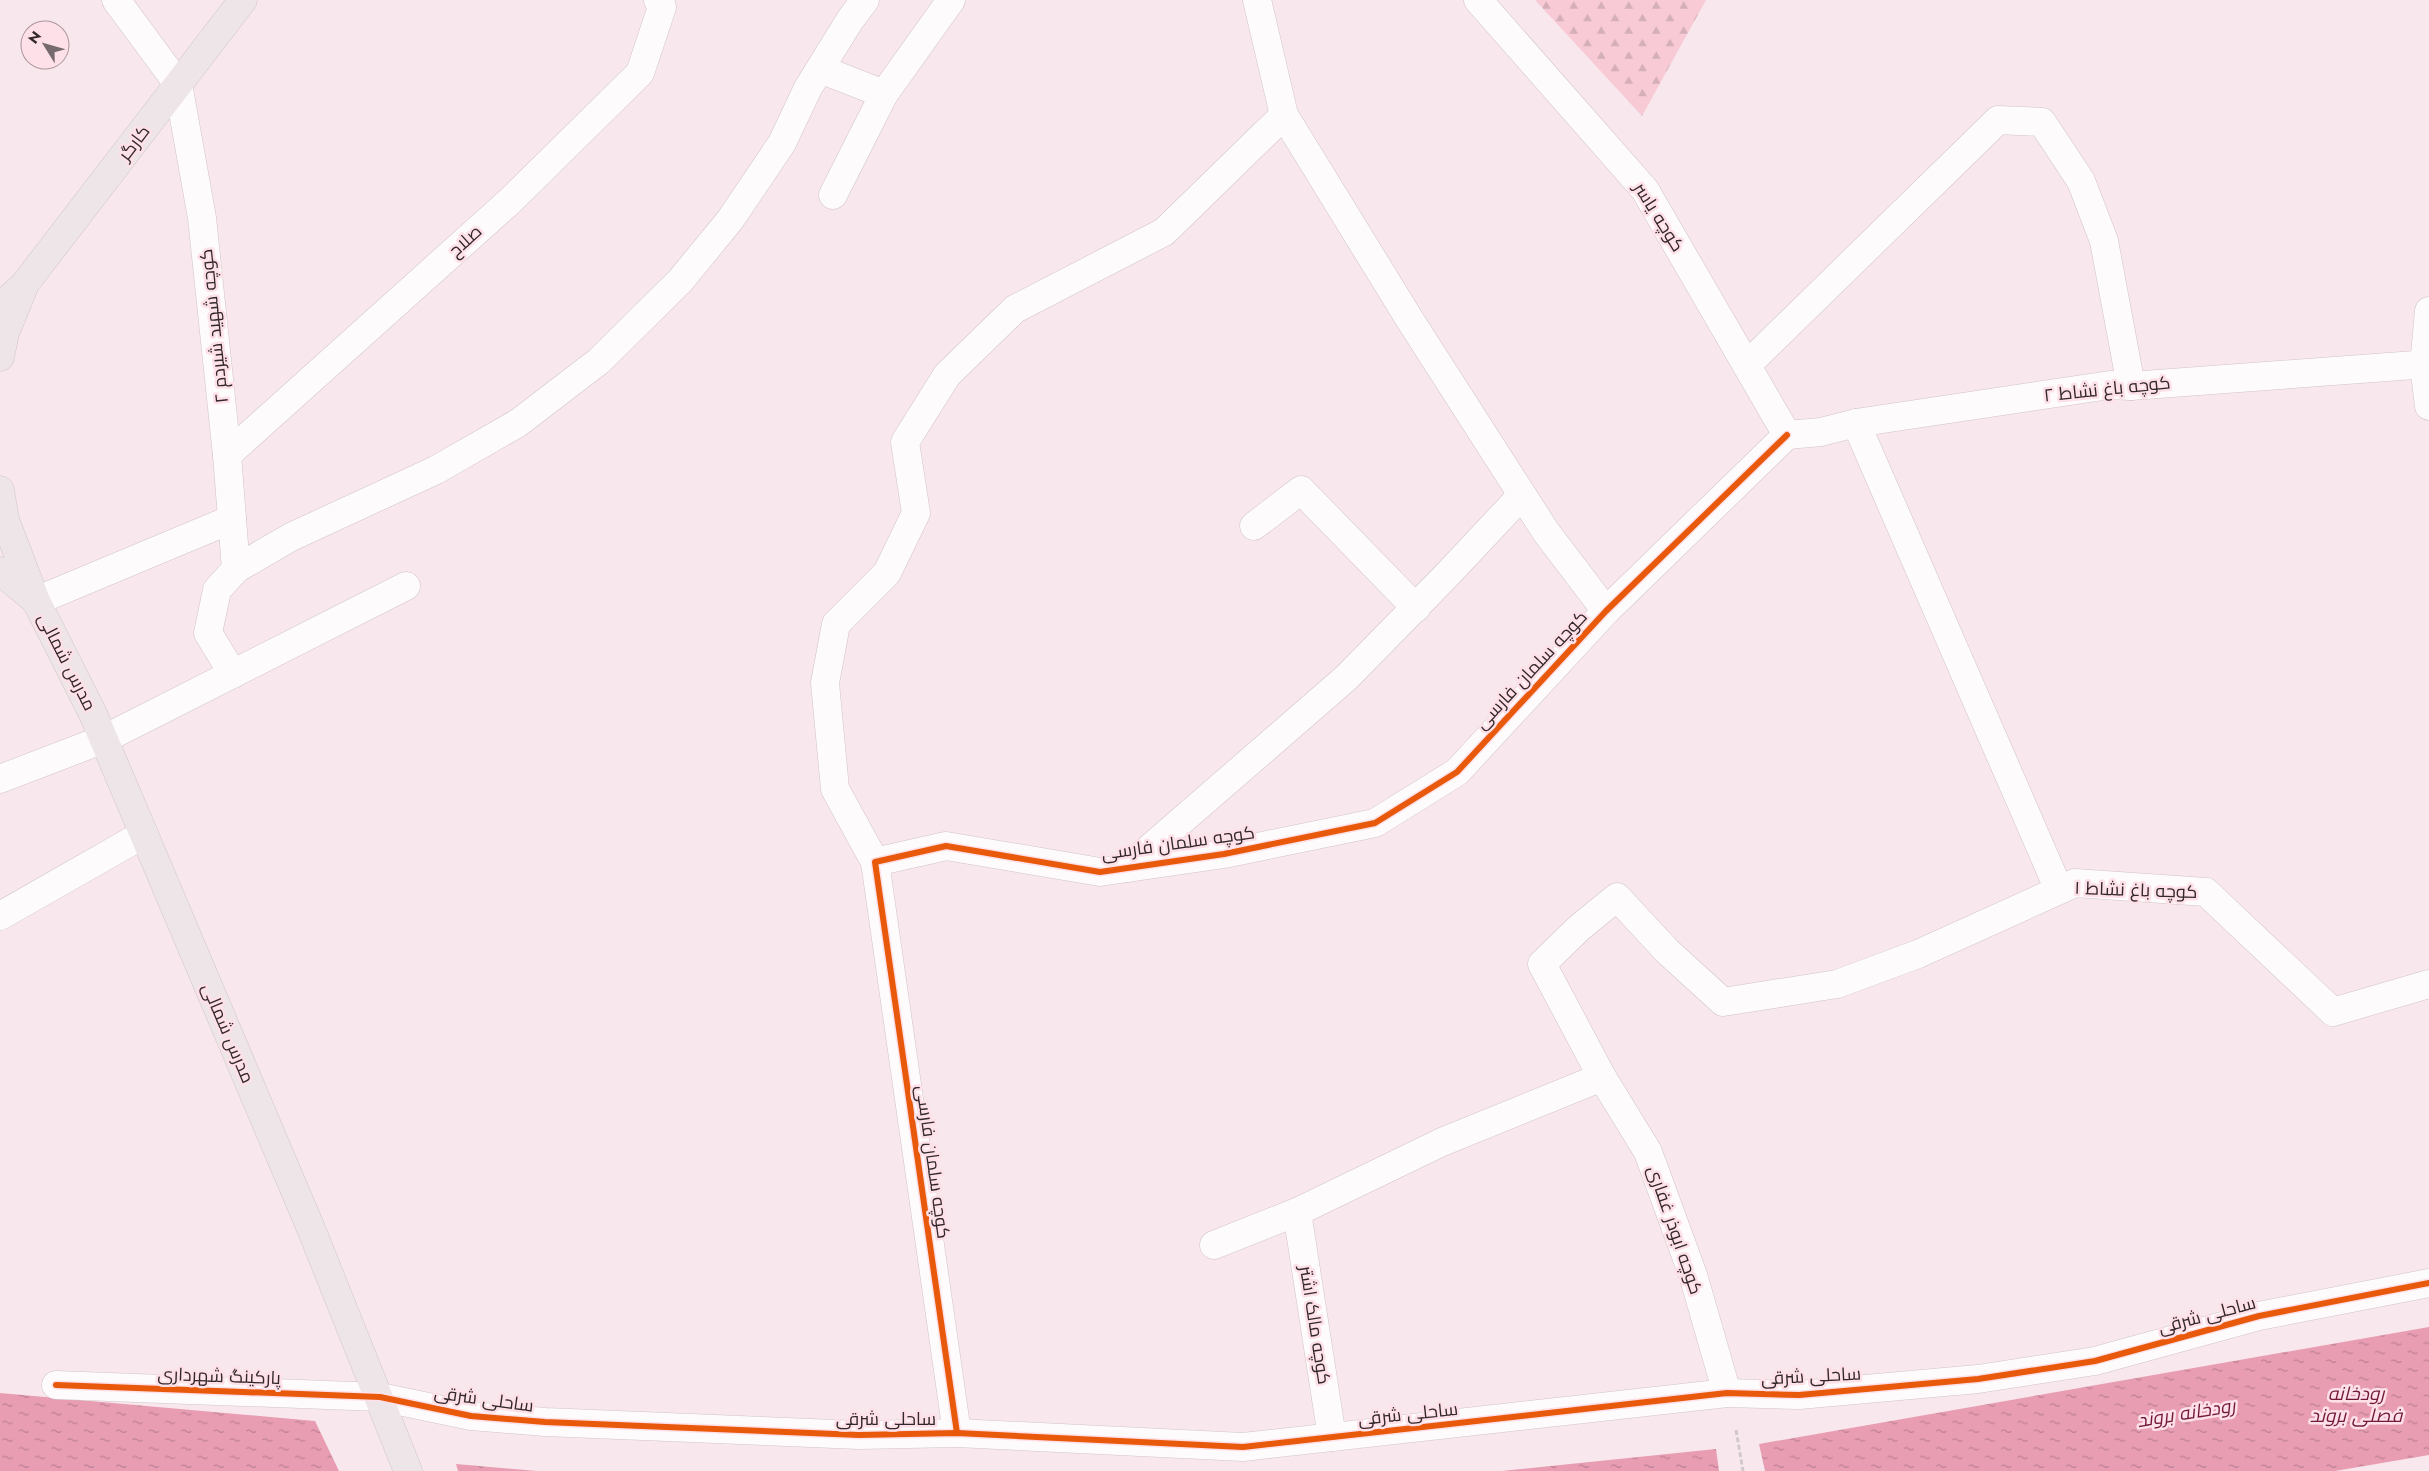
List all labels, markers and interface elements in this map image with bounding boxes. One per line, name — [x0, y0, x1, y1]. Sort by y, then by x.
north arrow — [20, 20, 70, 70]
text: N — [23, 27, 46, 48]
street label: کارگر — [111, 120, 156, 167]
street label: کوچه یاسر — [1627, 176, 1691, 257]
street label: صلاح — [442, 219, 488, 263]
street label: کوچه شهید شیردم ۲ — [193, 248, 235, 404]
street label: کوچه باغ نشاط ۲ — [2042, 369, 2172, 409]
street label: کوچه سلمان فارسی — [1469, 605, 1593, 735]
street label: مدرس شمالی — [31, 609, 103, 715]
street label: کوچه سلمان فارسی — [1100, 819, 1256, 867]
street label: کوچه باغ نشاط ۱ — [2074, 875, 2198, 905]
street label: مدرس شمالی — [195, 979, 261, 1087]
street label: کوچه سلمان فارسی — [909, 1084, 957, 1240]
street label: کوچه ابوذر غفاری — [1641, 1162, 1709, 1298]
street label: کوچه مالک اشتر — [1293, 1263, 1337, 1386]
street label: ساحلی شرقی — [2155, 1289, 2259, 1341]
street label: ساحلی شرقی — [1760, 1360, 1862, 1392]
street label: پارکینگ شهرداری — [157, 1361, 281, 1391]
street label: ساحلی شرقی — [433, 1379, 535, 1419]
water label: رودخانه فصلی بروند — [2310, 1380, 2404, 1429]
water label: رودخانه بروند — [2135, 1392, 2239, 1434]
street label: ساحلی شرقی — [1357, 1396, 1459, 1432]
street label: ساحلی شرقی — [836, 1406, 936, 1432]

